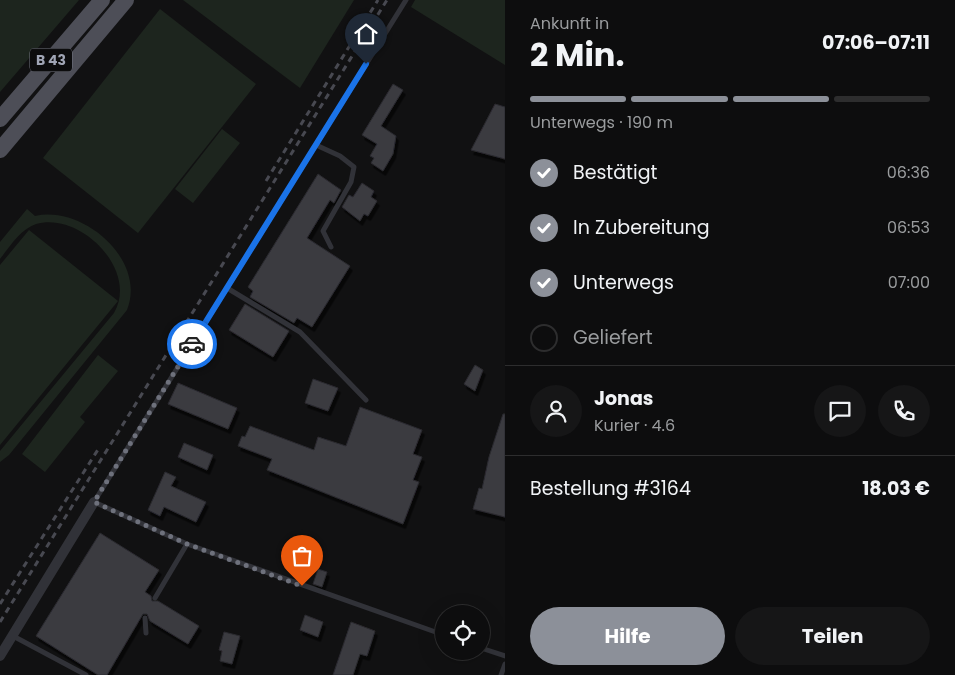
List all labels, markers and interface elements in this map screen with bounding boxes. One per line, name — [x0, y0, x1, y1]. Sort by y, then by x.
text: Ankunft in — [530, 12, 609, 35]
pin — [345, 13, 387, 64]
icon: home — [352, 20, 380, 48]
text: 07:06–07:11 — [822, 29, 930, 56]
text: 2 Min. — [530, 32, 624, 77]
road number: B 43 — [30, 48, 72, 72]
text: Unterwegs · 190 m — [530, 111, 673, 134]
icon: check — [530, 159, 558, 187]
text: Bestätigt — [573, 159, 657, 186]
text: 06:36 — [887, 161, 930, 184]
icon: check — [530, 214, 558, 242]
text: In Zubereitung — [573, 214, 710, 241]
text: 06:53 — [887, 216, 930, 239]
icon: check — [530, 269, 558, 297]
text: Unterwegs — [573, 269, 674, 296]
text: 07:00 — [888, 271, 930, 294]
courier — [167, 319, 217, 369]
text: Geliefert — [573, 324, 653, 351]
icon: car — [178, 330, 206, 358]
button: person — [530, 385, 582, 437]
text: Jonas — [594, 385, 653, 412]
button: chat — [814, 385, 866, 437]
button: phone — [878, 385, 930, 437]
text: Kurier · 4.6 — [594, 414, 675, 437]
text: Bestellung #3164 — [530, 475, 691, 502]
text: 18.03 € — [862, 475, 930, 502]
pin — [281, 535, 323, 586]
icon: bag — [288, 542, 316, 570]
map controls — [435, 605, 490, 660]
button: locate — [435, 605, 490, 660]
button: Hilfe — [530, 607, 725, 665]
button: Teilen — [735, 607, 930, 665]

